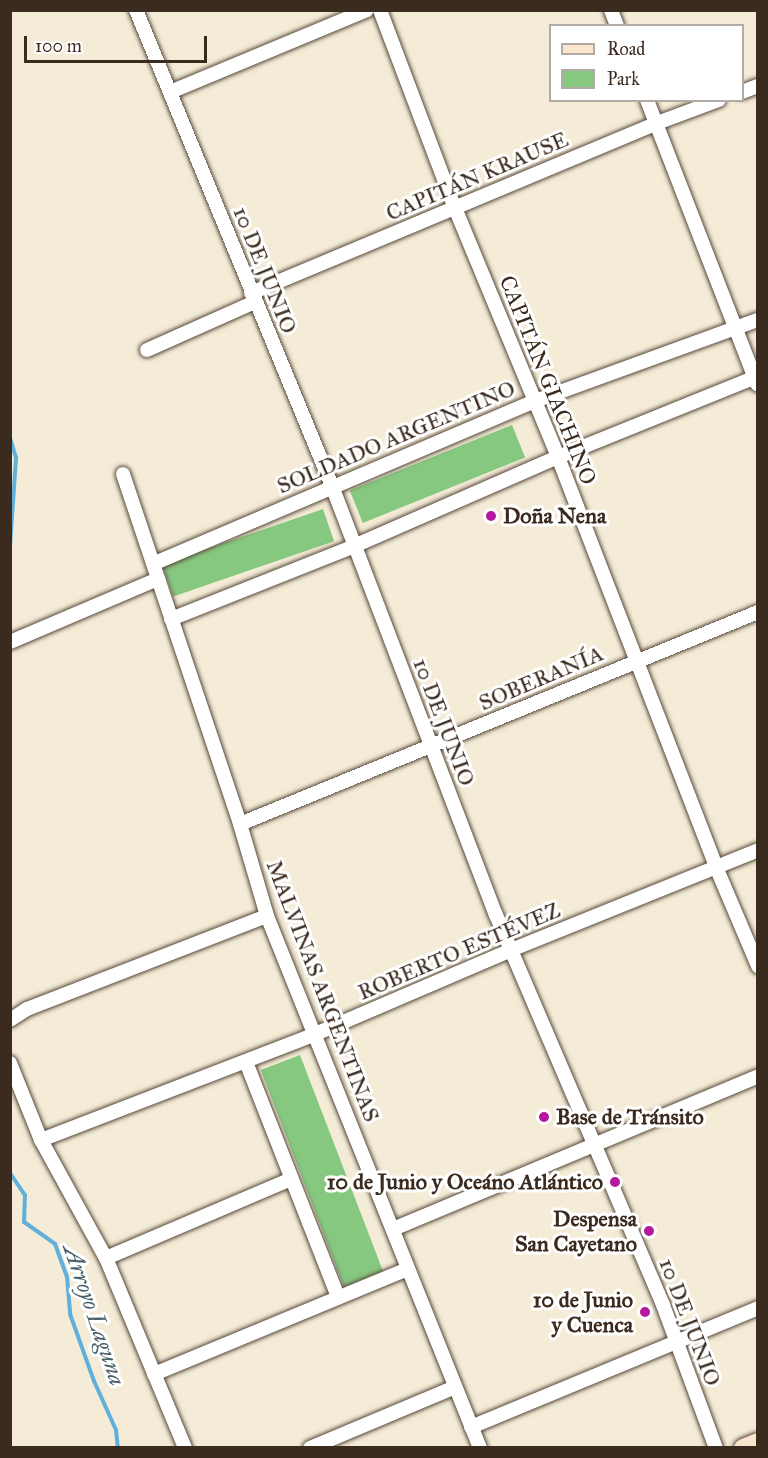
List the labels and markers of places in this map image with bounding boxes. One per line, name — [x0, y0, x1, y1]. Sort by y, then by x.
place label: Doña Nena — [503, 503, 606, 529]
marker: Doña Nena — [484, 509, 498, 523]
place label: Base de Tránsito — [556, 1104, 704, 1130]
marker: Base de Tránsito — [537, 1110, 551, 1124]
place label: 10 de Junio y Oceáno Atlántico — [327, 1169, 603, 1195]
marker: 10 de Junio y Oceáno Atlántico — [608, 1175, 622, 1189]
place label: Despensa San Cayetano — [515, 1205, 637, 1256]
marker: Despensa San Cayetano — [642, 1224, 656, 1238]
place label: 10 de Junio y Cuenca — [533, 1286, 633, 1338]
marker: 10 de Junio y Cuenca — [638, 1305, 652, 1319]

